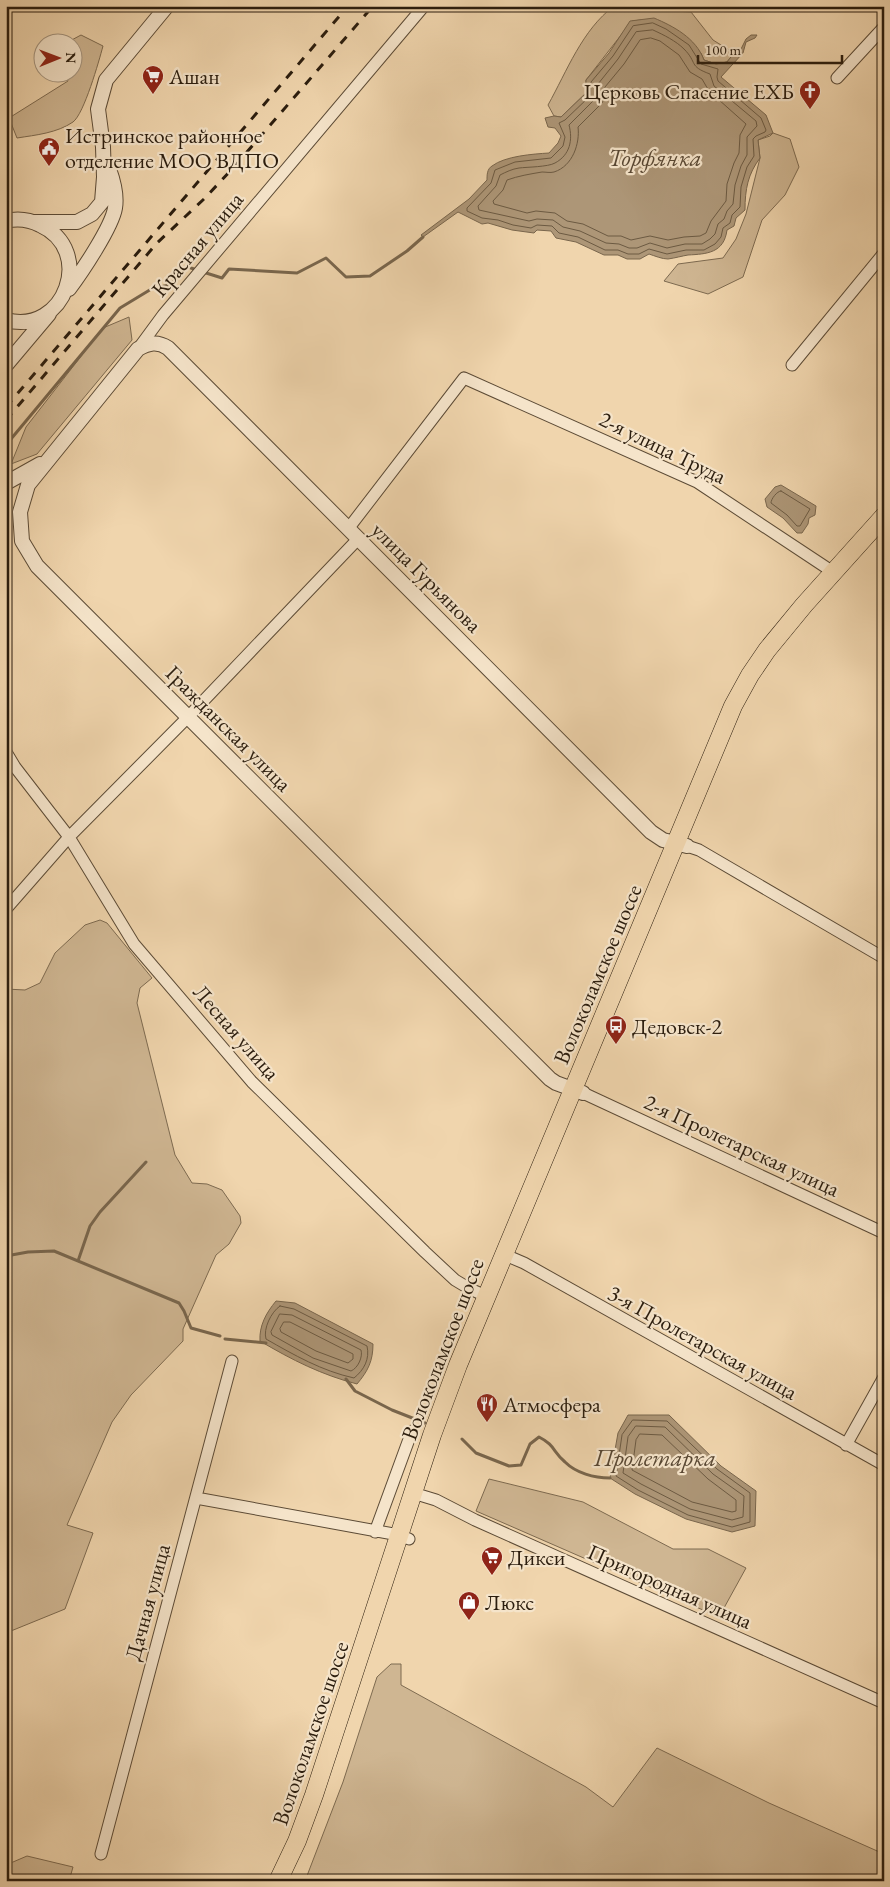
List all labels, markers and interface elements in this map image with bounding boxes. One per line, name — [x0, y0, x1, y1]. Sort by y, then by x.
north arrow — [32, 32, 82, 82]
scale bar — [698, 32, 841, 64]
text: 100 m — [705, 40, 742, 59]
text: N — [62, 52, 80, 64]
place label: Ашан — [168, 62, 220, 91]
supermarket icon: Ашан — [141, 64, 165, 95]
place label: Церковь Спасение ЕХБ — [584, 77, 794, 106]
church icon: Церковь Спасение ЕХБ — [798, 79, 822, 110]
place label: Истринское районное отделение МОО ВДПО — [65, 121, 279, 175]
public building icon: Истринское районное отделение МОО ВДПО — [37, 136, 61, 167]
water label: Торфянка — [608, 142, 702, 173]
street label: Красная улица — [145, 186, 250, 303]
street label: 2-я улица Труда — [594, 404, 731, 491]
street label: улица Гурьянова — [365, 516, 488, 639]
street label: Гражданская улица — [159, 659, 298, 798]
street label: Волоколамское шоссе — [546, 880, 649, 1068]
street label: Лесная улица — [187, 978, 287, 1087]
place label: Дедовск-2 — [632, 1012, 722, 1041]
bus stop icon: Дедовск-2 — [604, 1014, 628, 1045]
street label: 2-я Пролетарская улица — [639, 1087, 844, 1204]
street label: Волоколамское шоссе — [394, 1254, 491, 1444]
street label: 3-я Пролетарская улица — [603, 1278, 803, 1407]
place label: Атмосфера — [502, 1390, 601, 1419]
restaurant icon: Атмосфера — [475, 1392, 499, 1423]
water label: Пролетарка — [593, 1442, 716, 1473]
street label: Пригородная улица — [583, 1537, 757, 1636]
street label: Дачная улица — [118, 1540, 177, 1664]
place label: Дикси — [508, 1543, 566, 1572]
supermarket icon: Дикси — [480, 1545, 504, 1576]
place label: Люкс — [485, 1588, 534, 1617]
shop icon: Люкс — [457, 1590, 481, 1621]
street label: Волоколамское шоссе — [265, 1637, 356, 1829]

